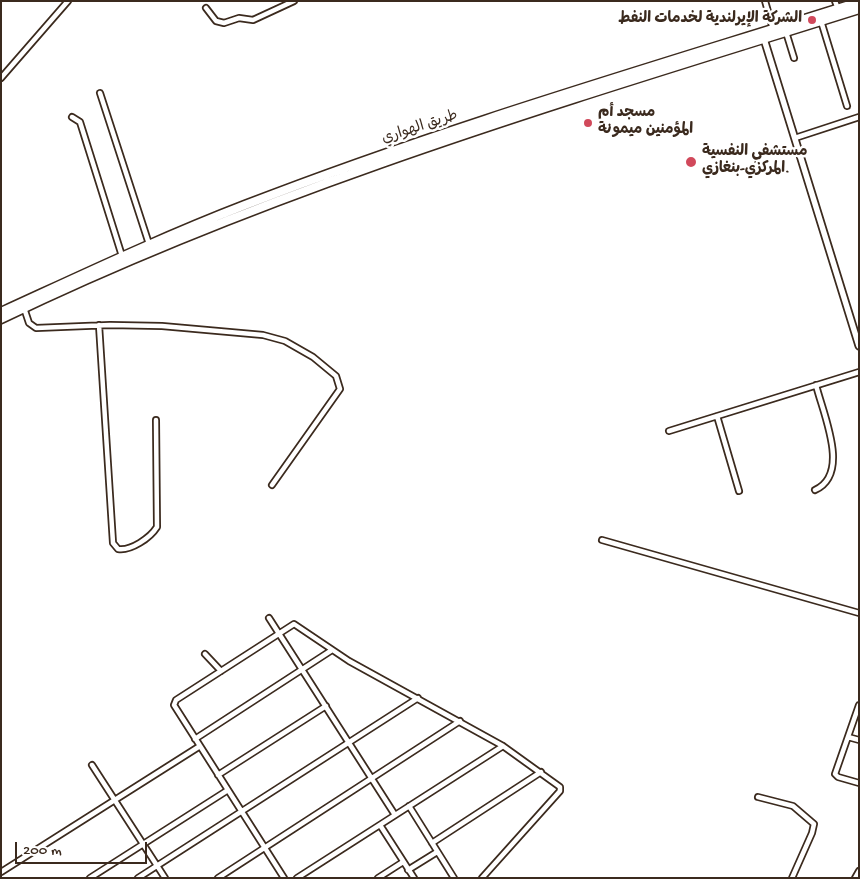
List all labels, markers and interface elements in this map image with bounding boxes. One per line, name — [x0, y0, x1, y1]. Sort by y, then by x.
place label: الشركة الإيرلندية لخدمات النفط — [618, 11, 802, 29]
marker: الشركة الإيرلندية لخدمات النفط — [806, 14, 818, 26]
place label: مسجد أم المؤمنين ميمونة — [598, 105, 693, 140]
street label: طريق الهواري — [380, 107, 460, 149]
marker: مسجد أم المؤمنين ميمونة — [582, 117, 594, 129]
place label: مستشفي النفسية المركزي-بنغازي. — [702, 144, 807, 179]
marker: مستشفي النفسية المركزي-بنغازي. — [684, 155, 698, 169]
scale bar — [18, 832, 150, 864]
text: 200 m — [23, 842, 62, 860]

